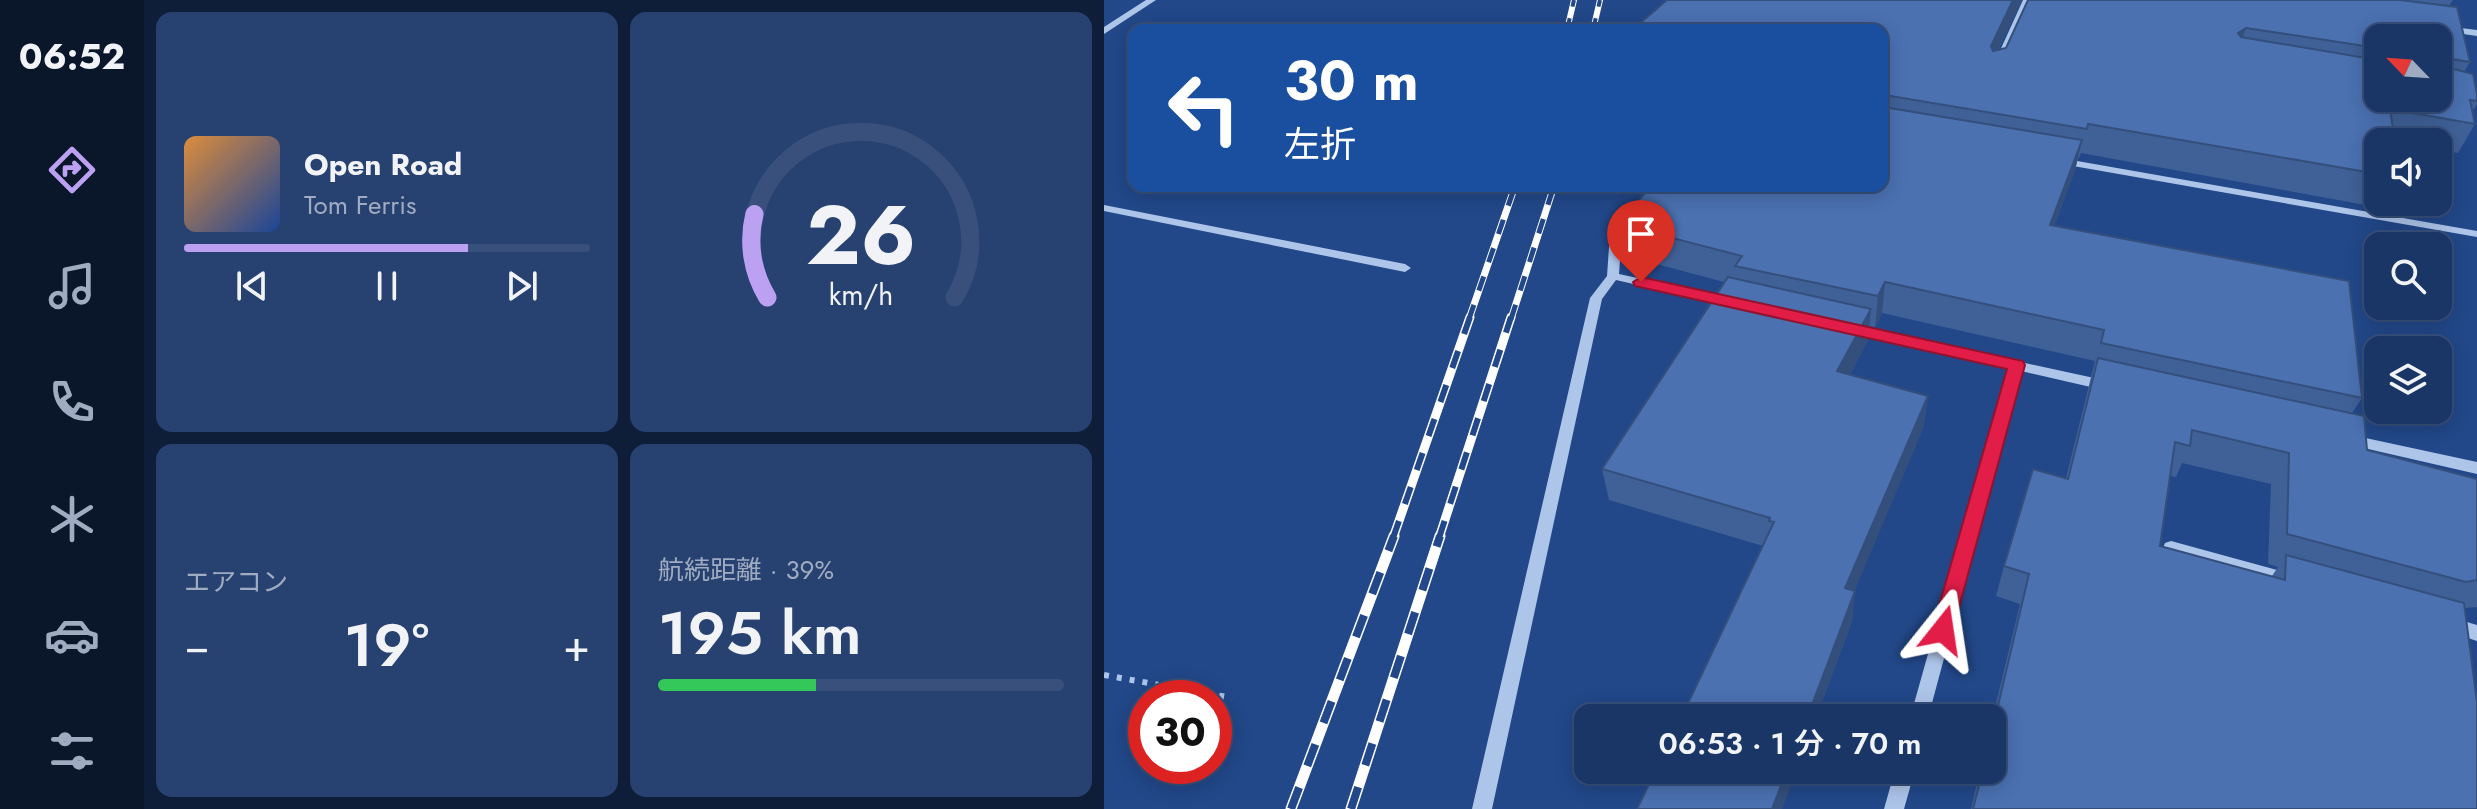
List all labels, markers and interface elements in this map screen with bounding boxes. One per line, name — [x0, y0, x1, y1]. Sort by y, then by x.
north arrow — [2364, 24, 2452, 112]
map controls — [2364, 24, 2452, 424]
text: 06:52 — [19, 30, 125, 82]
text: 30 m — [1284, 40, 1419, 121]
icon: left — [1152, 56, 1256, 160]
text: 左折 — [1284, 118, 1356, 170]
button: sound — [2364, 128, 2452, 216]
icon: directions — [44, 142, 100, 198]
text: Open Road — [304, 143, 462, 186]
text: 26 — [806, 174, 916, 294]
text: Tom Ferris — [304, 186, 416, 224]
pin — [1607, 200, 1675, 282]
icon: arrive — [1619, 212, 1663, 256]
button: search — [2364, 232, 2452, 320]
icon: music — [44, 258, 100, 314]
icon: previous — [230, 264, 274, 308]
icon: pause — [365, 264, 409, 308]
icon: next — [500, 264, 544, 308]
text: km/h — [829, 274, 893, 316]
button: layers — [2364, 336, 2452, 424]
icon: phone — [44, 374, 100, 430]
icon: climate — [44, 491, 100, 547]
text: 航続距離 · 39% — [658, 551, 834, 589]
text: エアコン — [184, 563, 288, 601]
position arrow — [1901, 588, 1985, 672]
text: 195 km — [658, 590, 862, 677]
text: 19° — [344, 602, 429, 689]
icon: car — [44, 607, 100, 663]
text: − — [184, 614, 210, 678]
text: + — [563, 614, 590, 678]
speed limit sign: 30 — [1128, 680, 1232, 784]
text: 06:53 · 1 分 · 70 m — [1659, 722, 1921, 765]
icon: filters — [44, 723, 100, 779]

